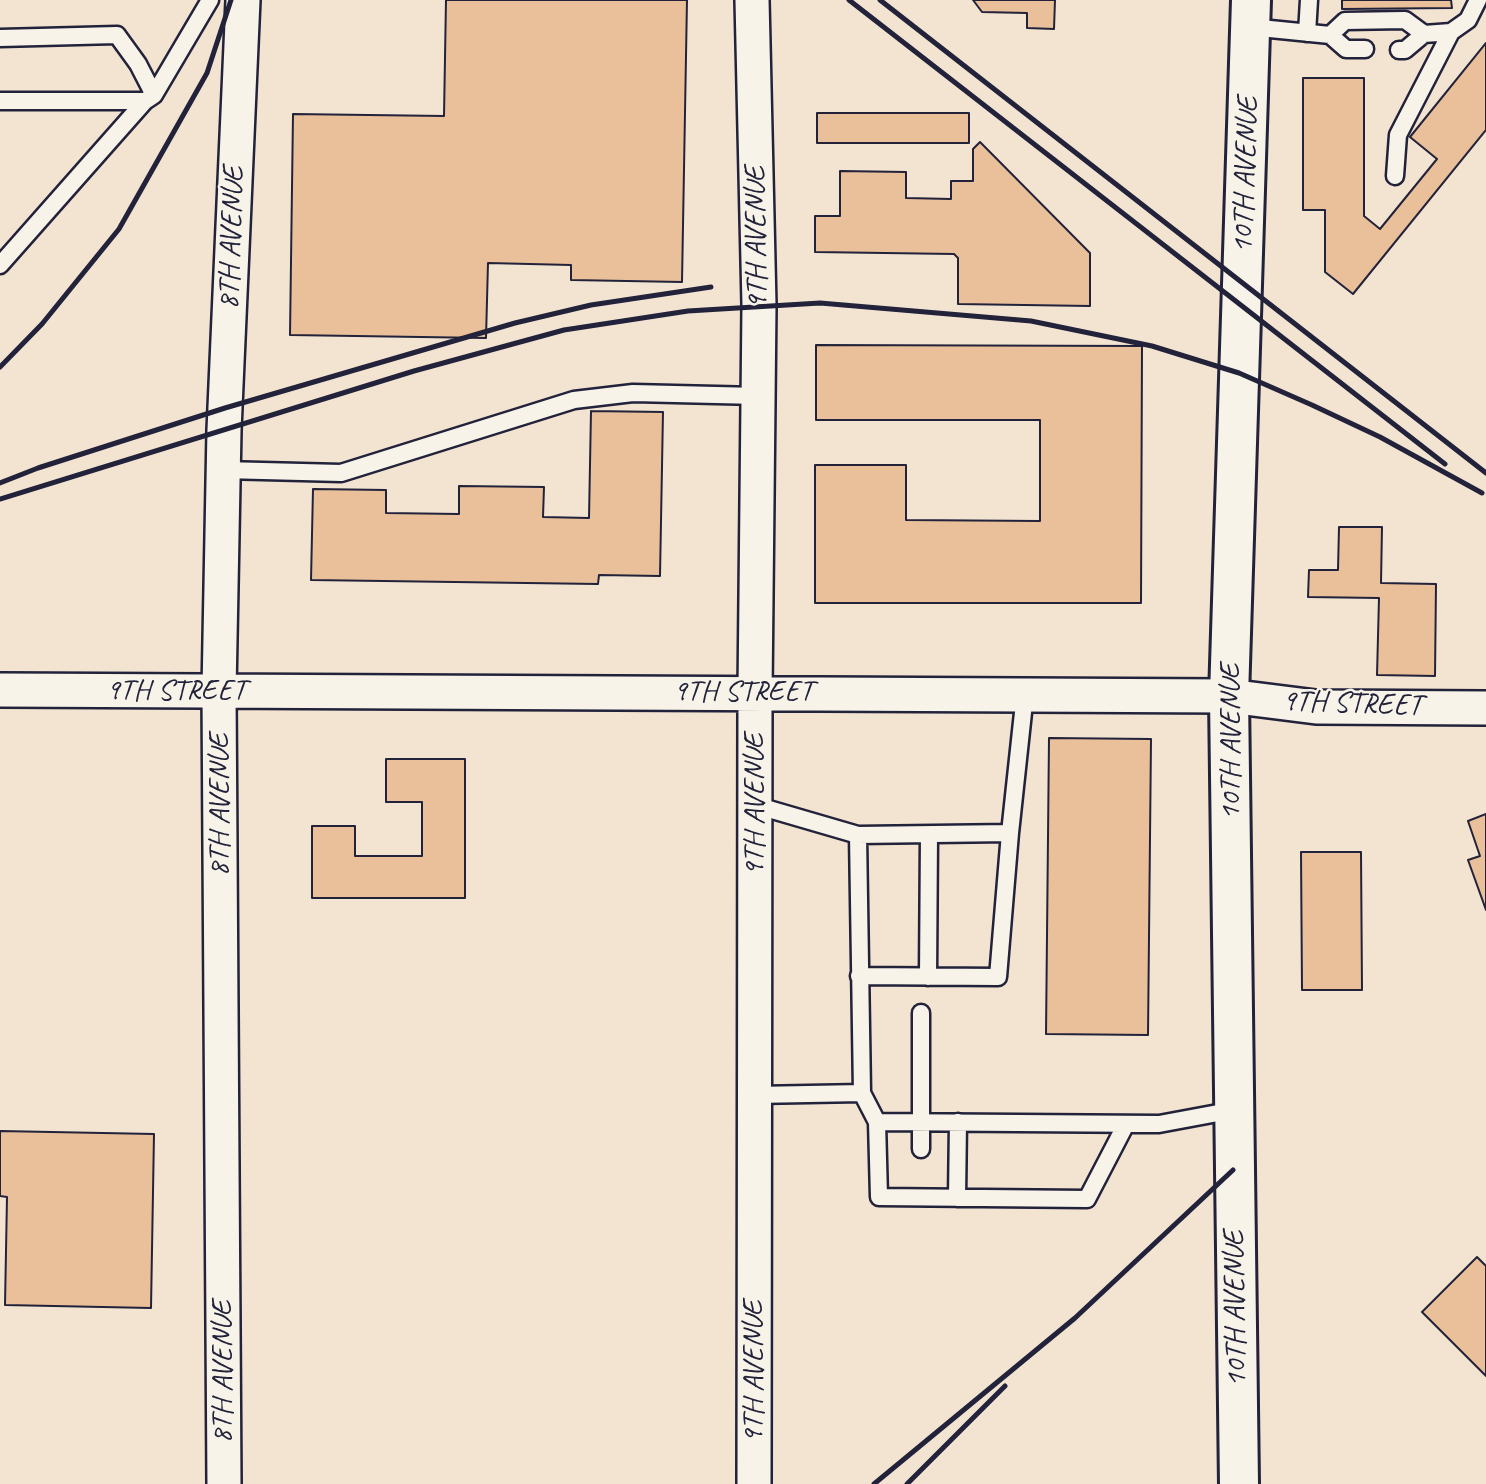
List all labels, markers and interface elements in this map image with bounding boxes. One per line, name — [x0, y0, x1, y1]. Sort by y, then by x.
street label: 10TH AVENUE — [1225, 96, 1267, 254]
street label: 8TH AVENUE — [212, 166, 252, 310]
street label: 9TH AVENUE — [738, 166, 776, 310]
street label: 10TH AVENUE — [1213, 664, 1249, 820]
street label: 9TH STREET — [106, 673, 246, 709]
street label: 9TH STREET — [673, 674, 813, 710]
street label: 9TH STREET — [1281, 684, 1423, 724]
street label: 8TH AVENUE — [202, 734, 238, 876]
street label: 9TH AVENUE — [737, 734, 773, 876]
street label: 10TH AVENUE — [1217, 1231, 1255, 1387]
street label: 8TH AVENUE — [205, 1301, 241, 1443]
street label: 9TH AVENUE — [736, 1301, 772, 1443]

